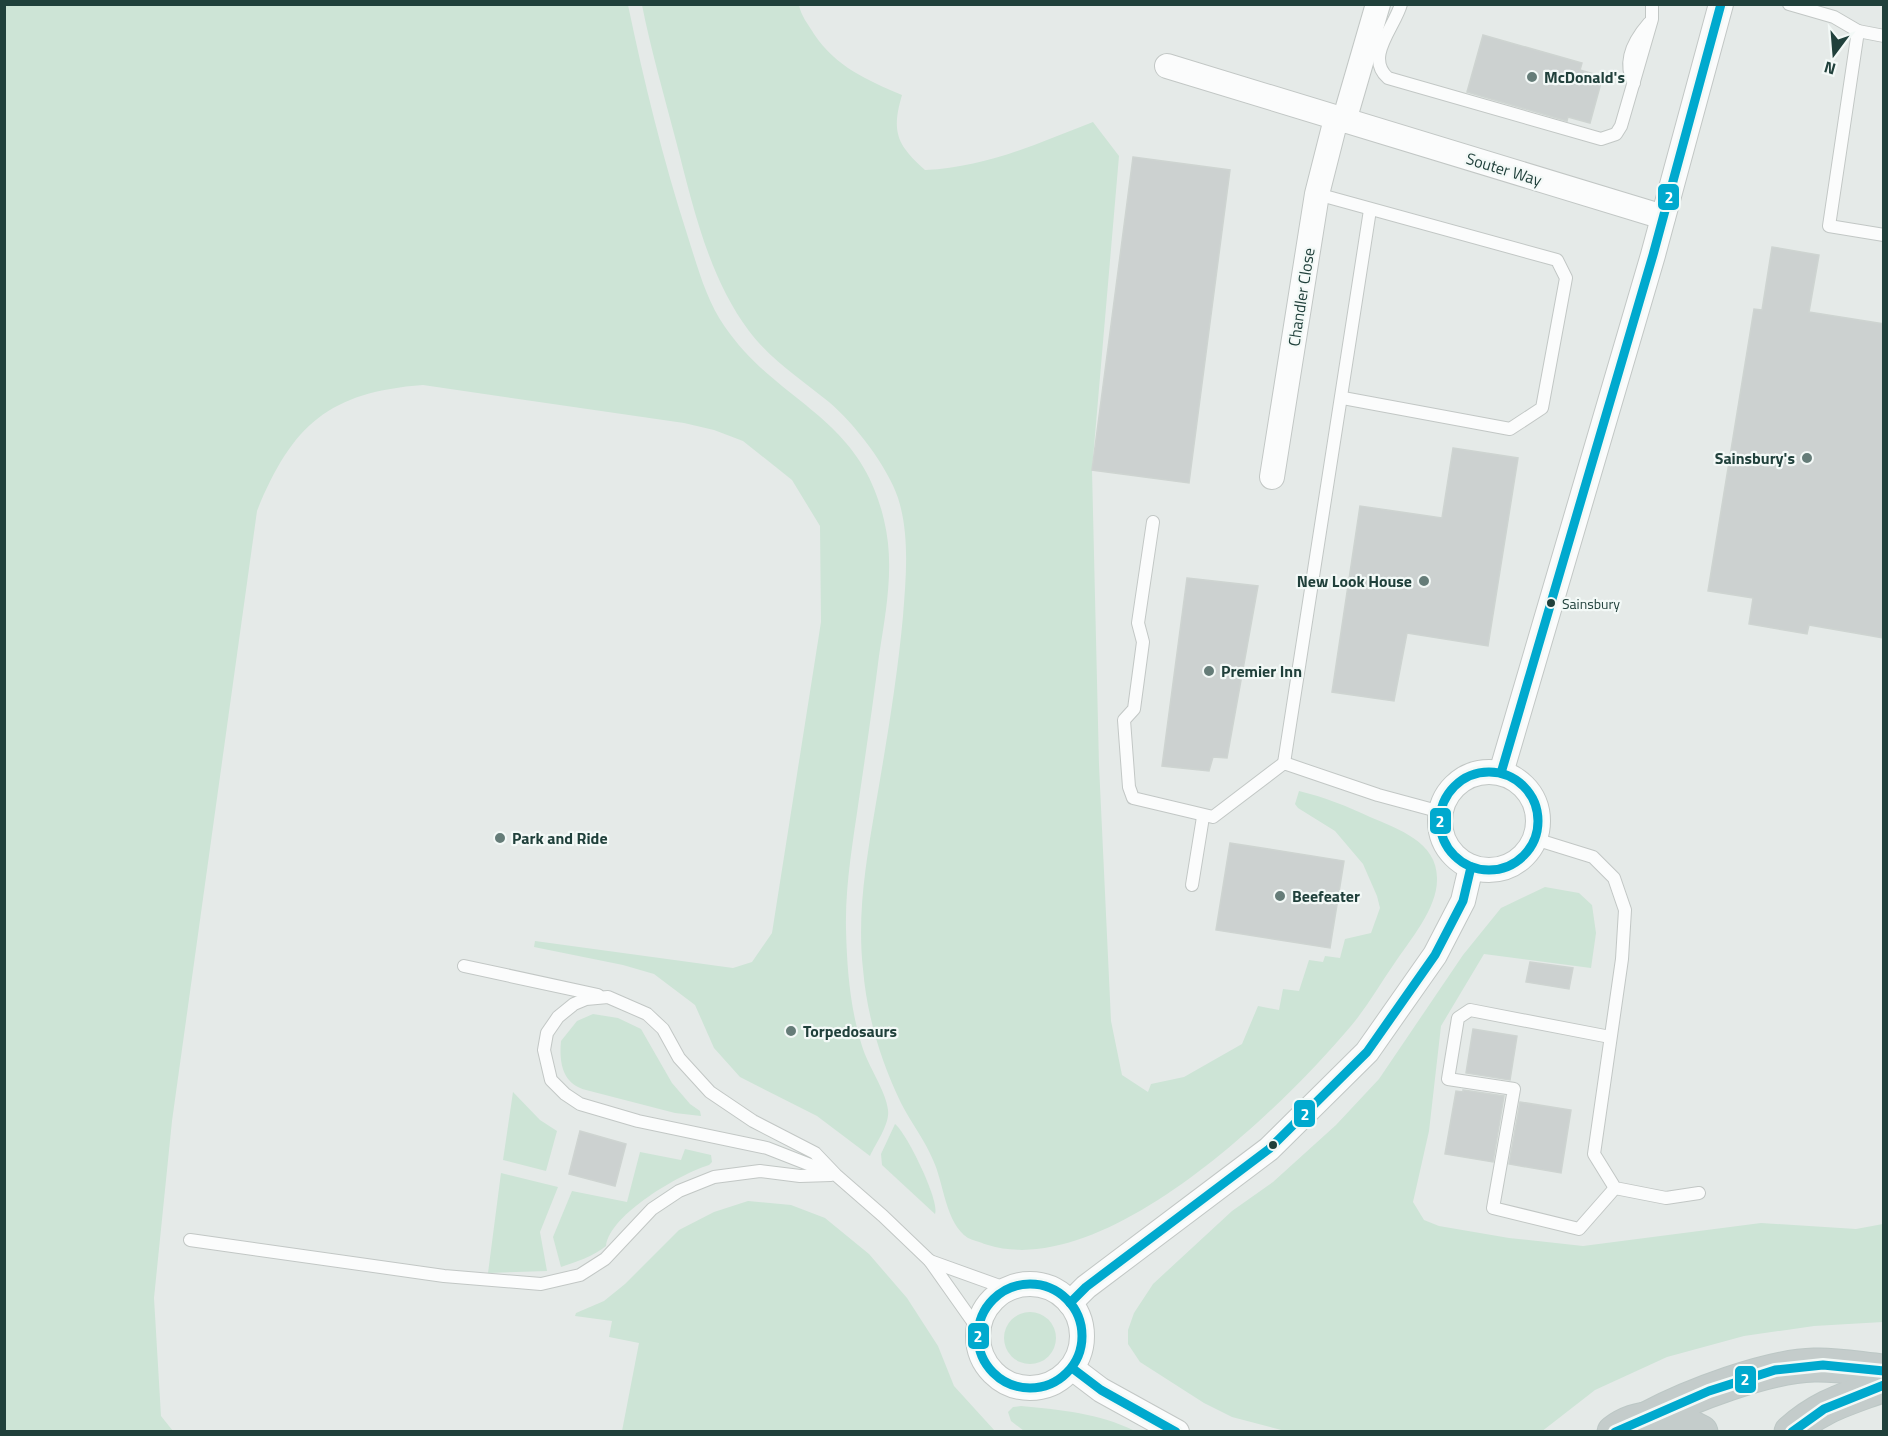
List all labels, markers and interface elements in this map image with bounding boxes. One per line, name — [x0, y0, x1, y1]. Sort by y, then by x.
north arrow — [1804, 24, 1864, 84]
text: N — [1821, 55, 1839, 81]
place label: McDonald's — [1544, 65, 1625, 89]
marker: McDonald's — [1525, 70, 1539, 84]
street label: Souter Way — [1463, 146, 1545, 192]
line badge: 2 — [1657, 183, 1680, 211]
text: 2 — [1665, 185, 1673, 209]
street label: Chandler Close — [1281, 246, 1321, 348]
place label: Sainsbury's — [1715, 446, 1795, 470]
marker: Sainsbury's — [1800, 451, 1814, 465]
place label: New Look House — [1297, 569, 1412, 593]
marker: New Look House — [1417, 574, 1431, 588]
place label: Sainsbury — [1562, 593, 1620, 614]
marker: Sainsbury — [1545, 597, 1557, 609]
place label: Premier Inn — [1221, 659, 1302, 683]
marker: Premier Inn — [1202, 664, 1216, 678]
line badge: 2 — [1429, 807, 1452, 835]
text: 2 — [1436, 809, 1444, 833]
place label: Park and Ride — [512, 826, 608, 850]
marker: Park and Ride — [493, 831, 507, 845]
place label: Beefeater — [1292, 884, 1360, 908]
marker: Beefeater — [1273, 889, 1287, 903]
place label: Torpedosaurs — [803, 1019, 897, 1043]
marker: Torpedosaurs — [784, 1024, 798, 1038]
line badge: 2 — [1293, 1099, 1316, 1128]
text: 2 — [1301, 1102, 1309, 1126]
unlabelled marker — [1267, 1139, 1279, 1151]
line badge: 2 — [967, 1322, 990, 1350]
text: 2 — [974, 1324, 982, 1348]
line badge: 2 — [1734, 1365, 1757, 1394]
text: 2 — [1741, 1367, 1749, 1391]

